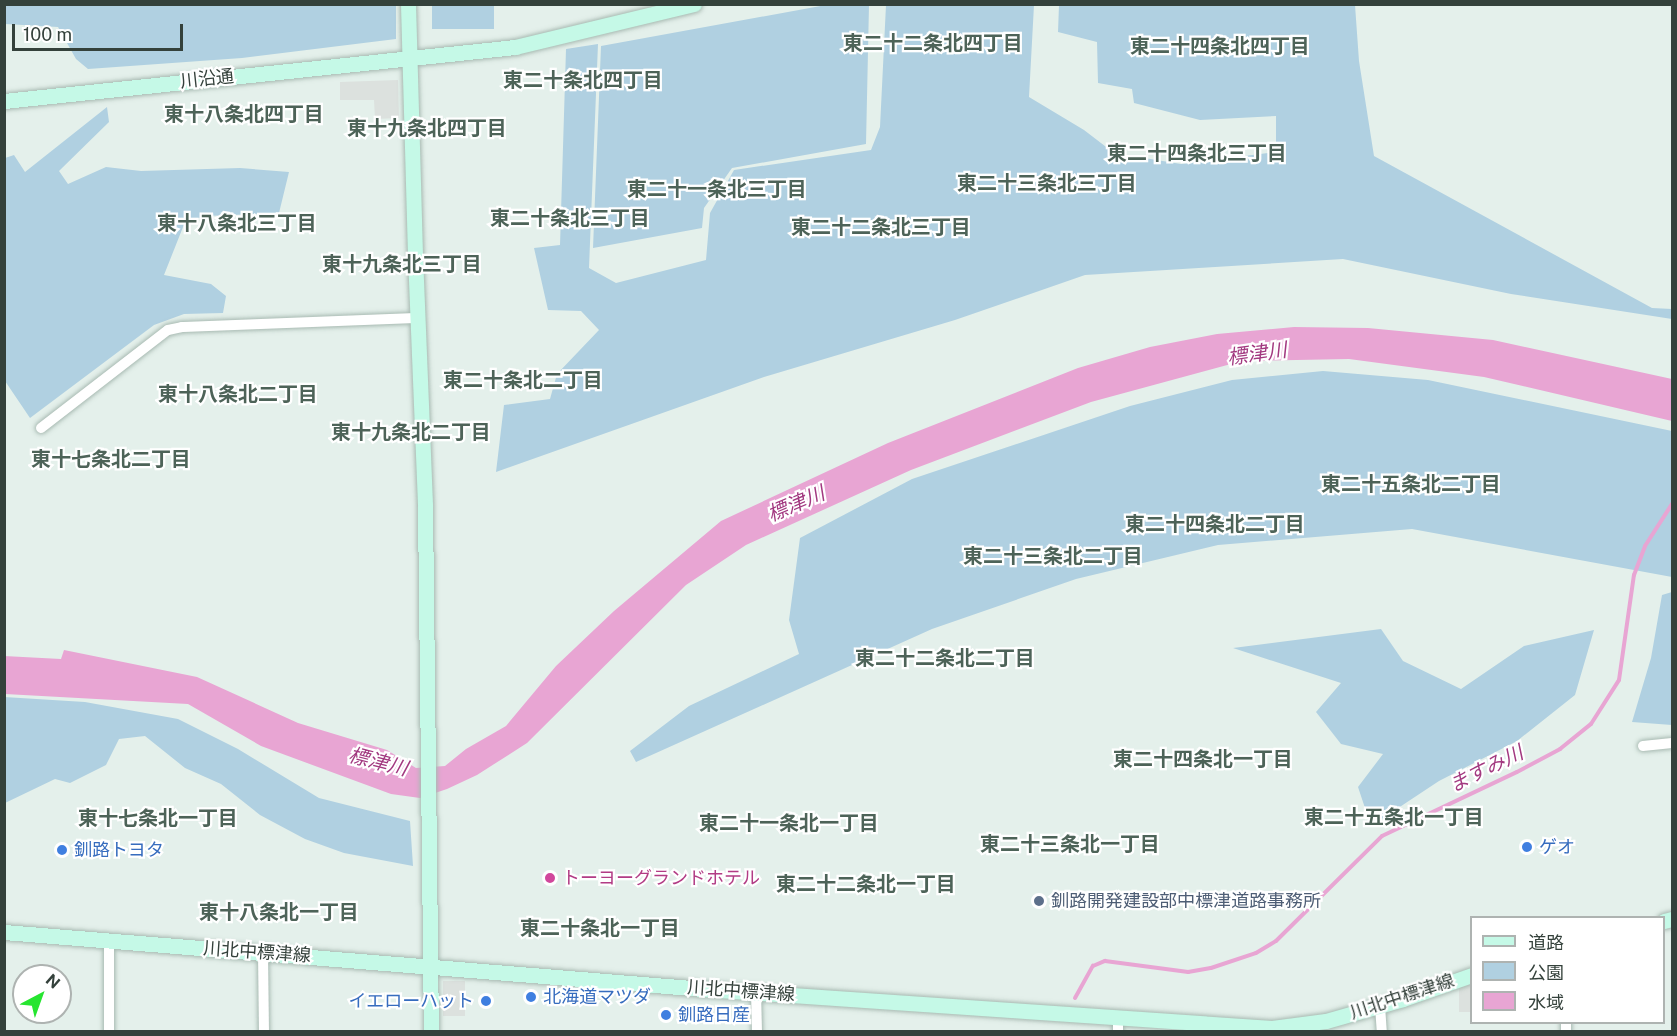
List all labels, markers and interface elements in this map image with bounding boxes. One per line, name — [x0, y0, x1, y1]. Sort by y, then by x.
scale bar — [15, 12, 186, 50]
text: 100 m — [23, 24, 72, 45]
district label: 東二十二条北四丁目 — [843, 31, 1023, 55]
district label: 東二十四条北四丁目 — [1130, 34, 1310, 58]
street label: 川沿通 — [179, 65, 235, 93]
district label: 東二十条北四丁目 — [503, 68, 663, 92]
district label: 東十八条北四丁目 — [164, 102, 324, 126]
district label: 東十九条北四丁目 — [347, 116, 507, 140]
district label: 東二十四条北三丁目 — [1107, 141, 1287, 165]
district label: 東二十三条北三丁目 — [957, 171, 1137, 195]
district label: 東二十一条北三丁目 — [627, 177, 807, 201]
district label: 東二十条北三丁目 — [490, 206, 650, 230]
district label: 東十八条北三丁目 — [157, 211, 317, 235]
district label: 東二十二条北三丁目 — [791, 215, 971, 239]
district label: 東十九条北三丁目 — [322, 252, 482, 276]
water label: 標津川 — [1226, 338, 1288, 370]
district label: 東二十条北二丁目 — [443, 368, 603, 392]
district label: 東十八条北二丁目 — [158, 382, 318, 406]
district label: 東十九条北二丁目 — [331, 420, 491, 444]
district label: 東十七条北二丁目 — [31, 447, 191, 471]
district label: 東二十五条北二丁目 — [1321, 472, 1501, 496]
water label: 標津川 — [764, 481, 828, 527]
district label: 東二十四条北二丁目 — [1125, 512, 1305, 536]
district label: 東二十三条北二丁目 — [963, 544, 1143, 568]
district label: 東二十二条北二丁目 — [855, 646, 1035, 670]
water label: ますみ川 — [1445, 741, 1527, 797]
water label: 標津川 — [346, 743, 410, 781]
district label: 東二十四条北一丁目 — [1113, 747, 1293, 771]
district label: 東二十五条北一丁目 — [1304, 805, 1484, 829]
district label: 東十七条北一丁目 — [78, 806, 238, 830]
district label: 東二十一条北一丁目 — [699, 811, 879, 835]
district label: 東二十三条北一丁目 — [980, 832, 1160, 856]
place label: ゲオ — [1539, 836, 1575, 858]
place label: 釧路トヨタ — [74, 839, 164, 861]
marker: ゲオ — [1520, 840, 1534, 854]
marker: 釧路トヨタ — [55, 843, 69, 857]
place label: トーヨーグランドホテル — [562, 867, 760, 889]
marker: トーヨーグランドホテル — [543, 871, 557, 885]
district label: 東二十二条北一丁目 — [776, 872, 956, 896]
place label: 釧路開発建設部中標津道路事務所 — [1051, 890, 1321, 912]
marker: 釧路開発建設部中標津道路事務所 — [1032, 894, 1046, 908]
district label: 東十八条北一丁目 — [199, 900, 359, 924]
district label: 東二十条北一丁目 — [520, 916, 680, 940]
legend — [1470, 916, 1665, 1024]
text: 道路 — [1528, 932, 1564, 953]
street label: 川北中標津線 — [202, 937, 312, 967]
text: 公園 — [1528, 962, 1564, 983]
north arrow — [12, 964, 72, 1024]
text: N — [42, 970, 64, 993]
street label: 川北中標津線 — [1347, 970, 1457, 1024]
street label: 川北中標津線 — [686, 976, 796, 1006]
place label: 北海道マツダ — [543, 986, 651, 1008]
place label: イエローハット — [348, 990, 474, 1012]
marker: 北海道マツダ — [524, 990, 538, 1004]
text: 水域 — [1528, 992, 1564, 1013]
marker: イエローハット — [479, 994, 493, 1008]
place label: 釧路日産 — [678, 1004, 750, 1026]
marker: 釧路日産 — [659, 1008, 673, 1022]

